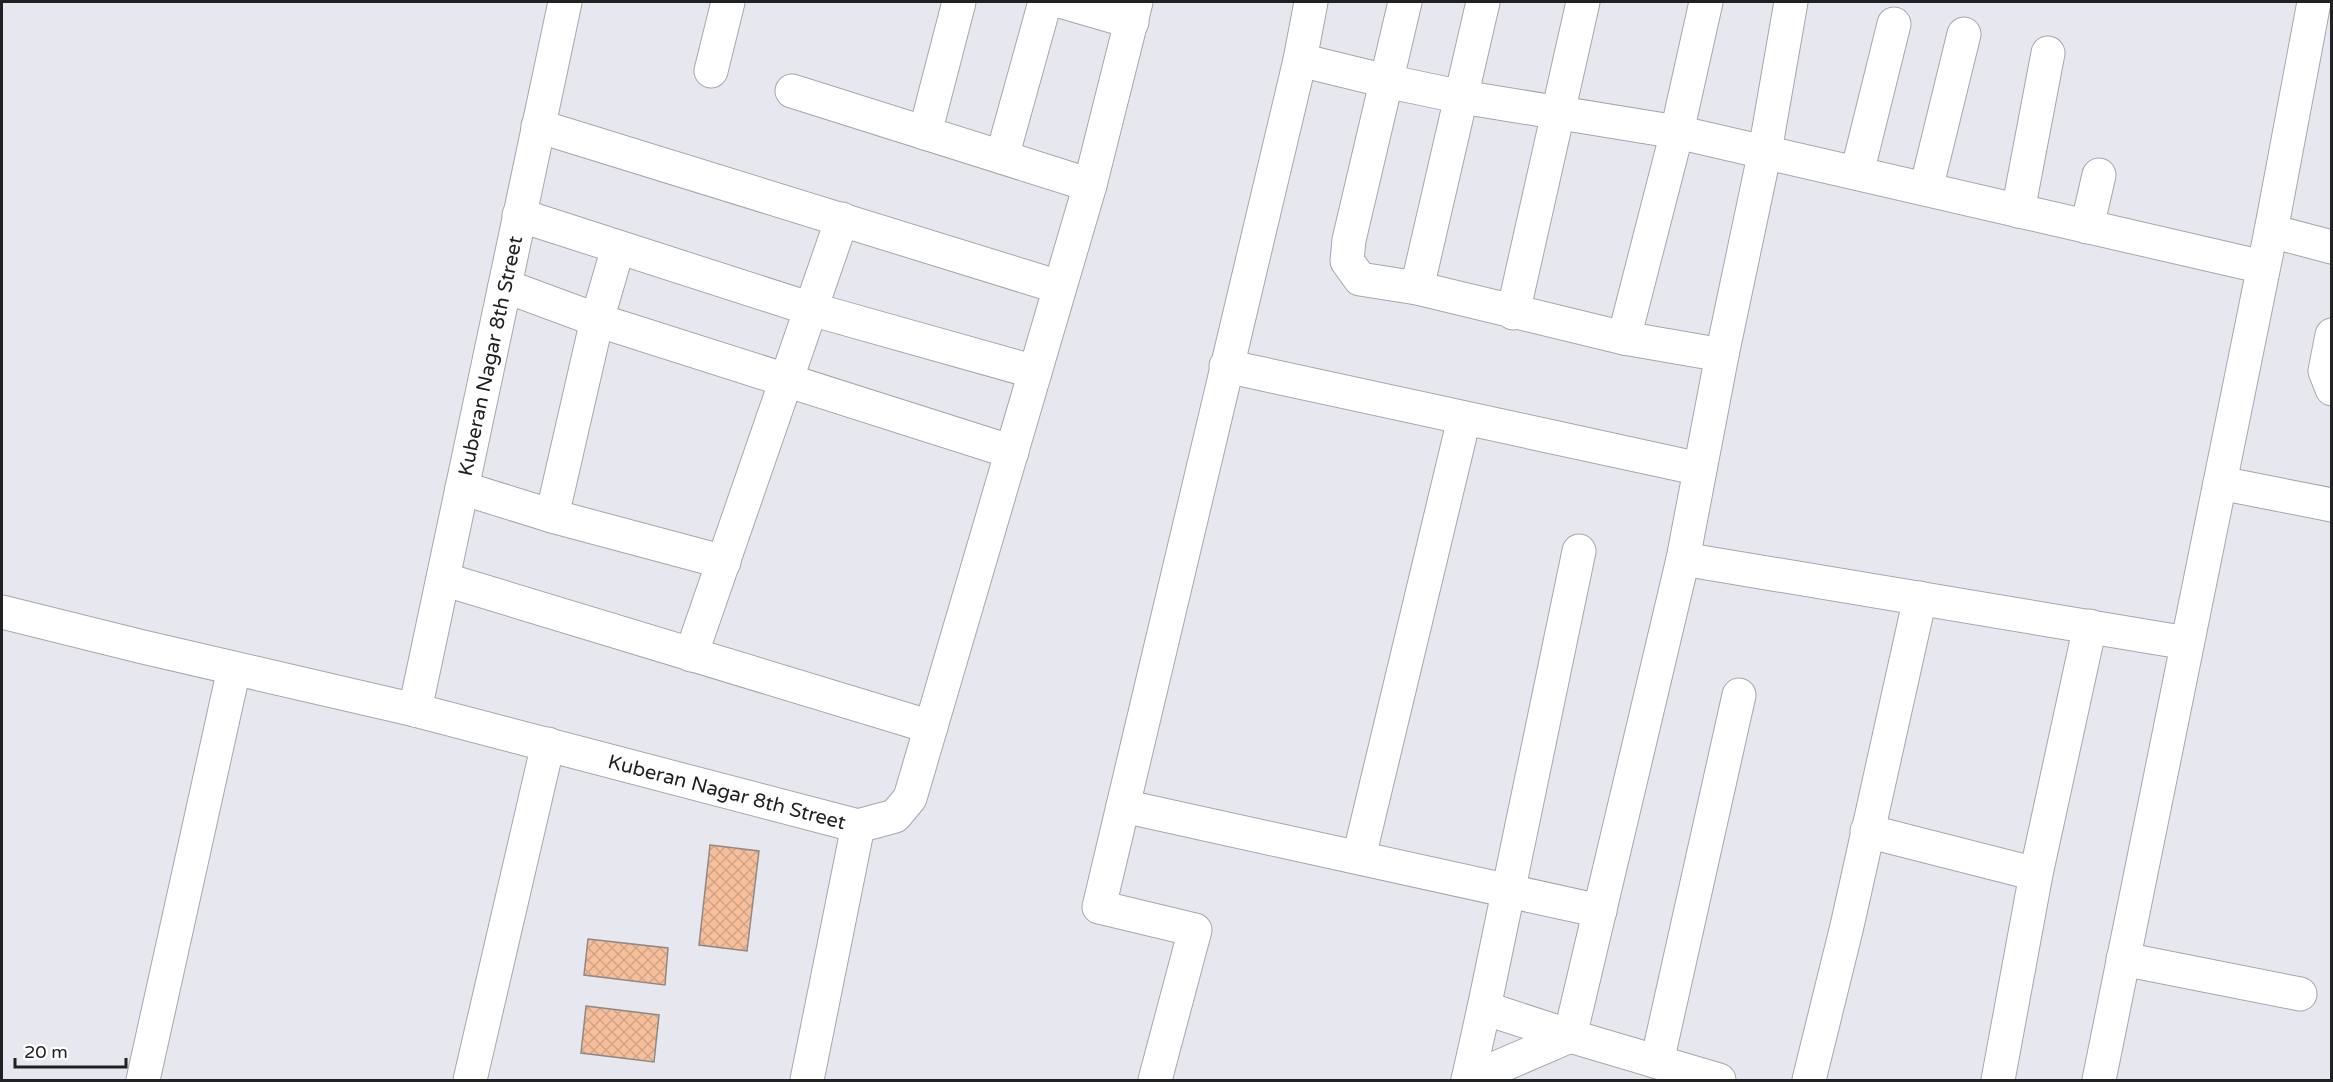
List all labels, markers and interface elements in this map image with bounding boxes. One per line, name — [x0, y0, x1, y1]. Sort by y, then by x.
street label: Kuberan Nagar 8th Street — [454, 234, 528, 478]
street label: Kuberan Nagar 8th Street — [605, 750, 849, 835]
scale bar — [15, 1031, 126, 1069]
text: 20 m — [24, 1041, 68, 1063]

